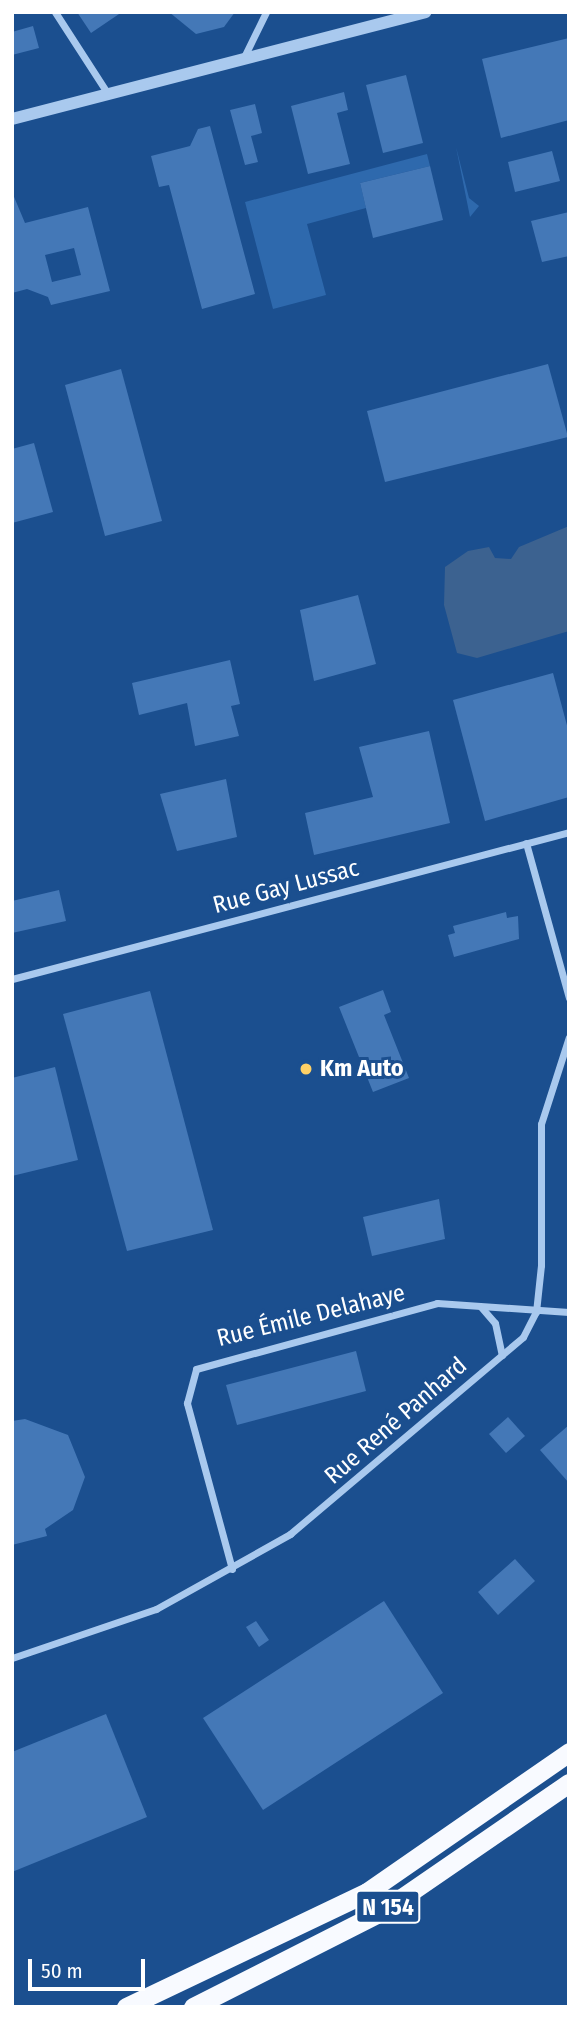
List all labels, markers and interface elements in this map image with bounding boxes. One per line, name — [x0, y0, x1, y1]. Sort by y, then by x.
street label: Rue Gay Lussac — [210, 854, 362, 920]
place label: Km Auto — [320, 1055, 404, 1083]
marker: Km Auto — [298, 1061, 314, 1077]
street label: Rue Émile Delahaye — [214, 1279, 408, 1353]
street label: Rue René Panhard — [319, 1352, 473, 1490]
road number: N 154 — [355, 1888, 421, 1926]
scale bar — [32, 1946, 149, 1990]
text: 50 m — [41, 1958, 83, 1984]

